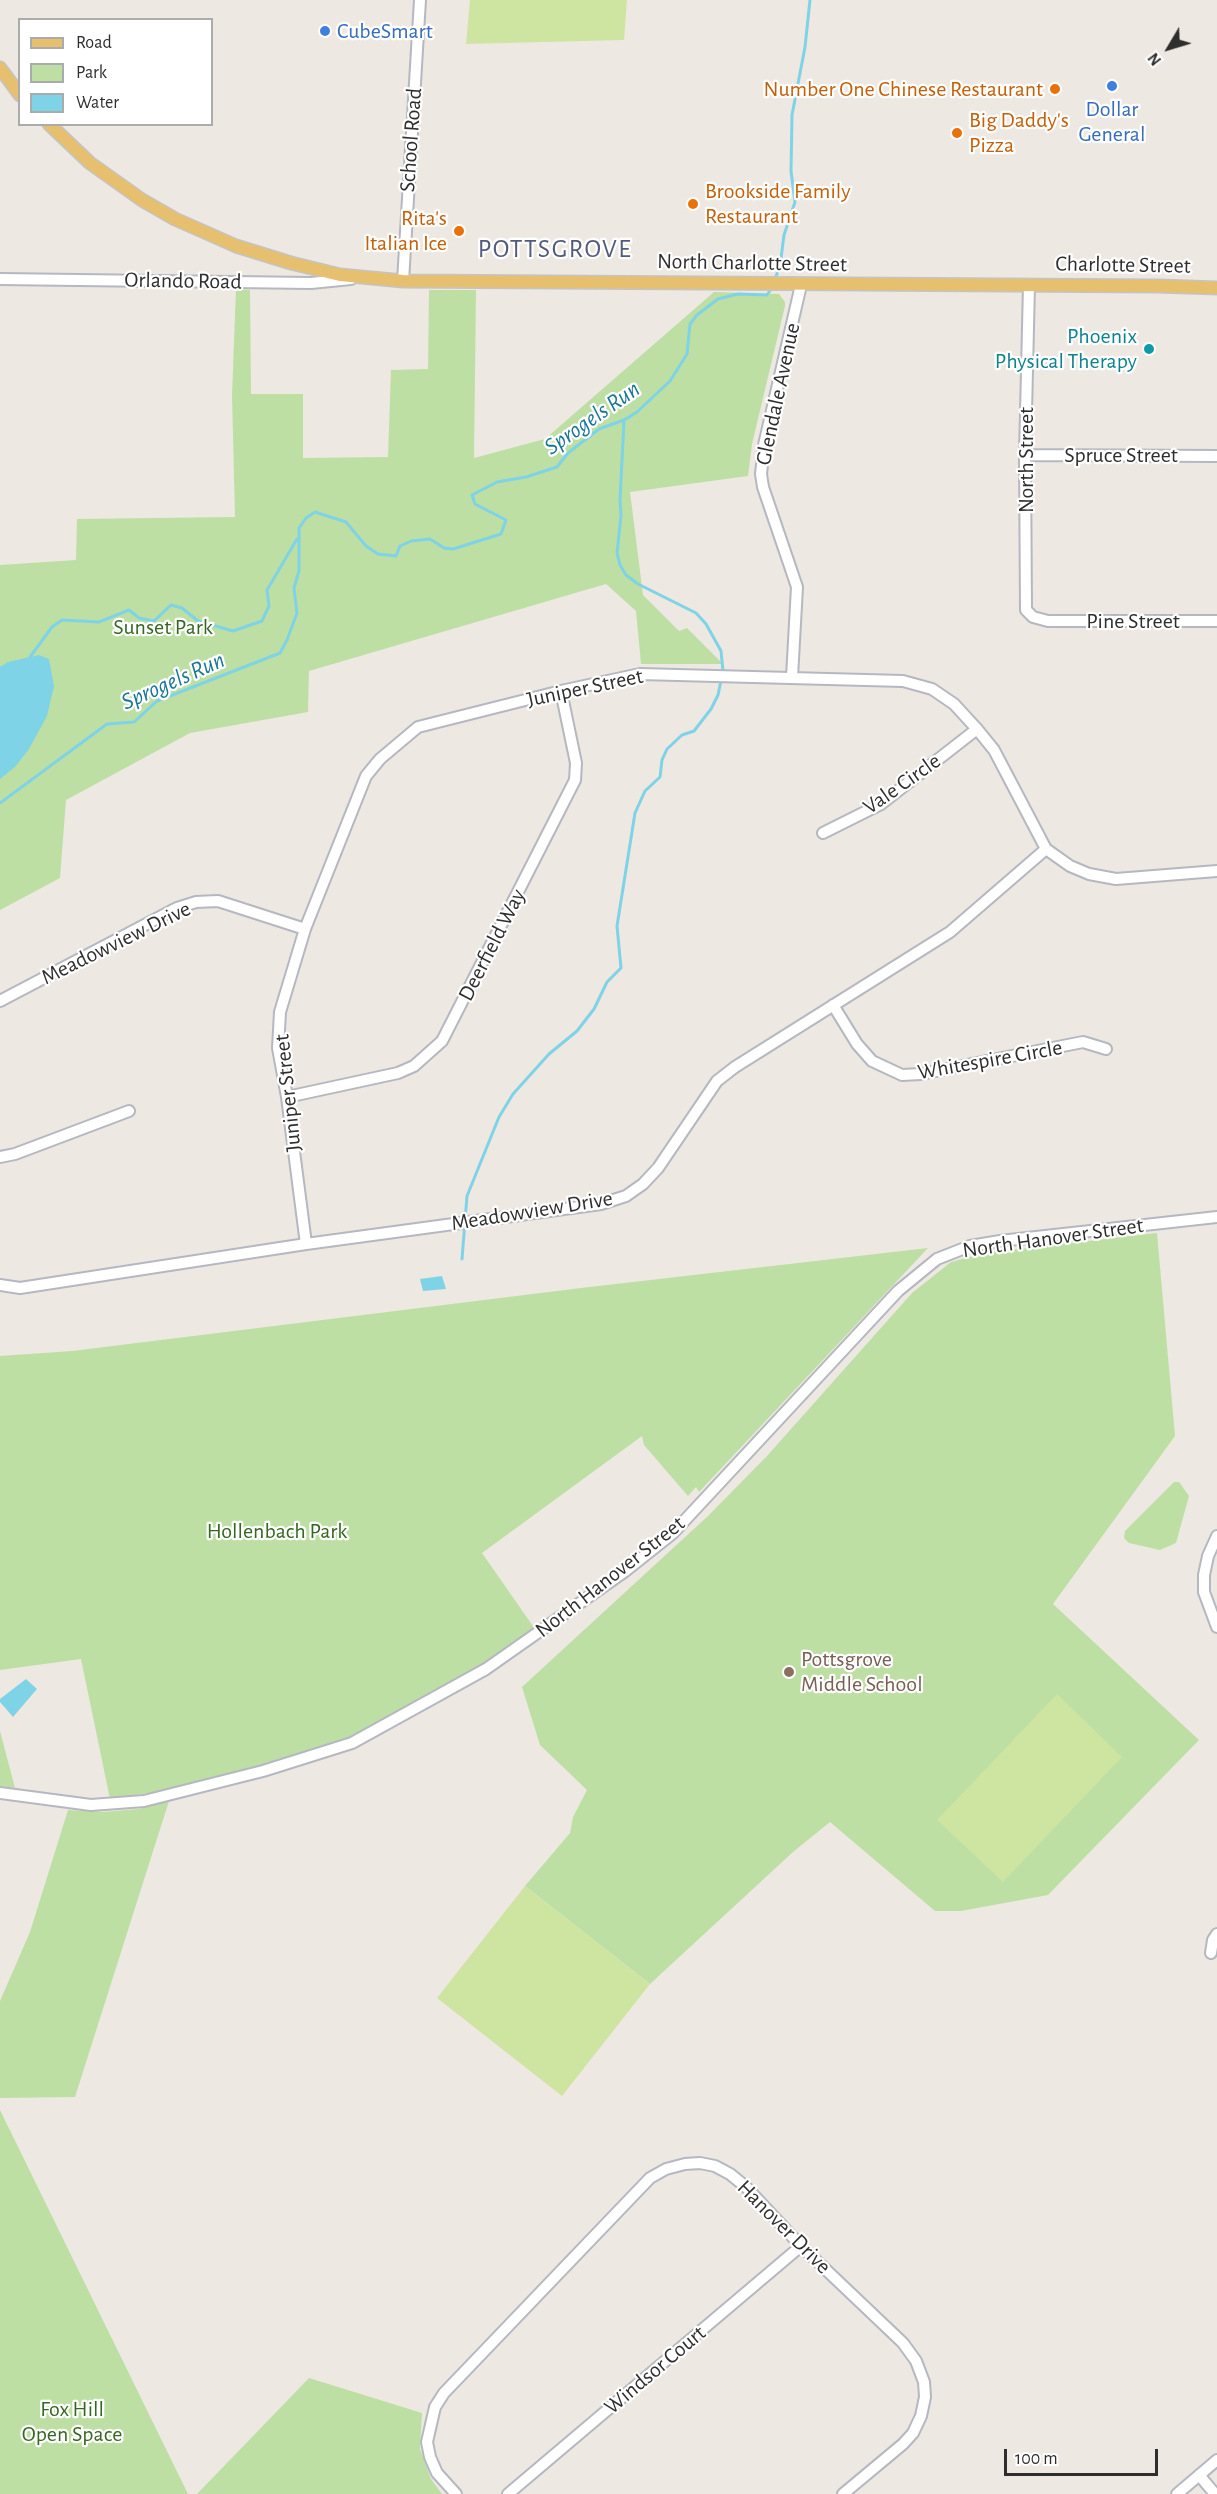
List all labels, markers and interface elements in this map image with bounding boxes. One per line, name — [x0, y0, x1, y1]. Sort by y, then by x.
legend — [18, 18, 213, 126]
place label: CubeSmart — [337, 18, 433, 44]
north arrow — [1139, 18, 1199, 78]
marker: CubeSmart — [318, 24, 332, 38]
text: Road — [76, 34, 112, 52]
text: N — [1145, 50, 1165, 68]
text: Park — [76, 64, 107, 82]
place label: Number One Chinese Restaurant — [764, 76, 1043, 102]
marker: Dollar General — [1105, 79, 1119, 93]
marker: Number One Chinese Restaurant — [1048, 82, 1062, 96]
street label: School Road — [394, 87, 428, 193]
text: Water — [76, 94, 119, 112]
place label: Dollar General — [1079, 96, 1145, 148]
place label: Big Daddy's Pizza — [969, 107, 1069, 158]
marker: Big Daddy's Pizza — [950, 126, 964, 140]
place label: Brookside Family Restaurant — [705, 178, 851, 230]
marker: Brookside Family Restaurant — [686, 197, 700, 211]
place label: Rita's Italian Ice — [364, 205, 447, 256]
marker: Rita's Italian Ice — [452, 224, 466, 238]
district label: POTTSGROVE — [478, 233, 632, 265]
street label: North Charlotte Street — [657, 248, 847, 278]
street label: Charlotte Street — [1055, 251, 1191, 279]
street label: Orlando Road — [124, 267, 242, 295]
street label: Glendale Avenue — [750, 320, 806, 468]
place label: Phoenix Physical Therapy — [995, 323, 1137, 374]
marker: Phoenix Physical Therapy — [1142, 342, 1156, 356]
water label: Sprogels Run — [539, 375, 645, 461]
street label: North Street — [1013, 407, 1039, 513]
street label: Spruce Street — [1064, 442, 1178, 468]
street label: Pine Street — [1086, 608, 1180, 634]
park label: Sunset Park — [113, 614, 213, 640]
water label: Sprogels Run — [117, 645, 229, 717]
street label: Juniper Street — [524, 663, 646, 713]
street label: Vale Circle — [858, 748, 946, 820]
street label: Deerfield Way — [453, 885, 531, 1005]
street label: Meadowview Drive — [37, 895, 195, 991]
street label: Juniper Street — [269, 1033, 307, 1153]
street label: Whitespire Circle — [916, 1034, 1064, 1086]
street label: Meadowview Drive — [449, 1185, 615, 1237]
street label: North Hanover Street — [961, 1212, 1145, 1264]
street label: North Hanover Street — [530, 1510, 690, 1644]
park label: Hollenbach Park — [207, 1518, 347, 1544]
place label: Pottsgrove Middle School — [801, 1646, 923, 1698]
marker: Pottsgrove Middle School — [782, 1665, 796, 1679]
street label: Hanover Drive — [732, 2175, 836, 2279]
street label: Windsor Court — [599, 2320, 711, 2420]
park label: Fox Hill Open Space — [22, 2396, 122, 2448]
scale bar — [1007, 2437, 1162, 2475]
text: 100 m — [1015, 2450, 1058, 2468]

